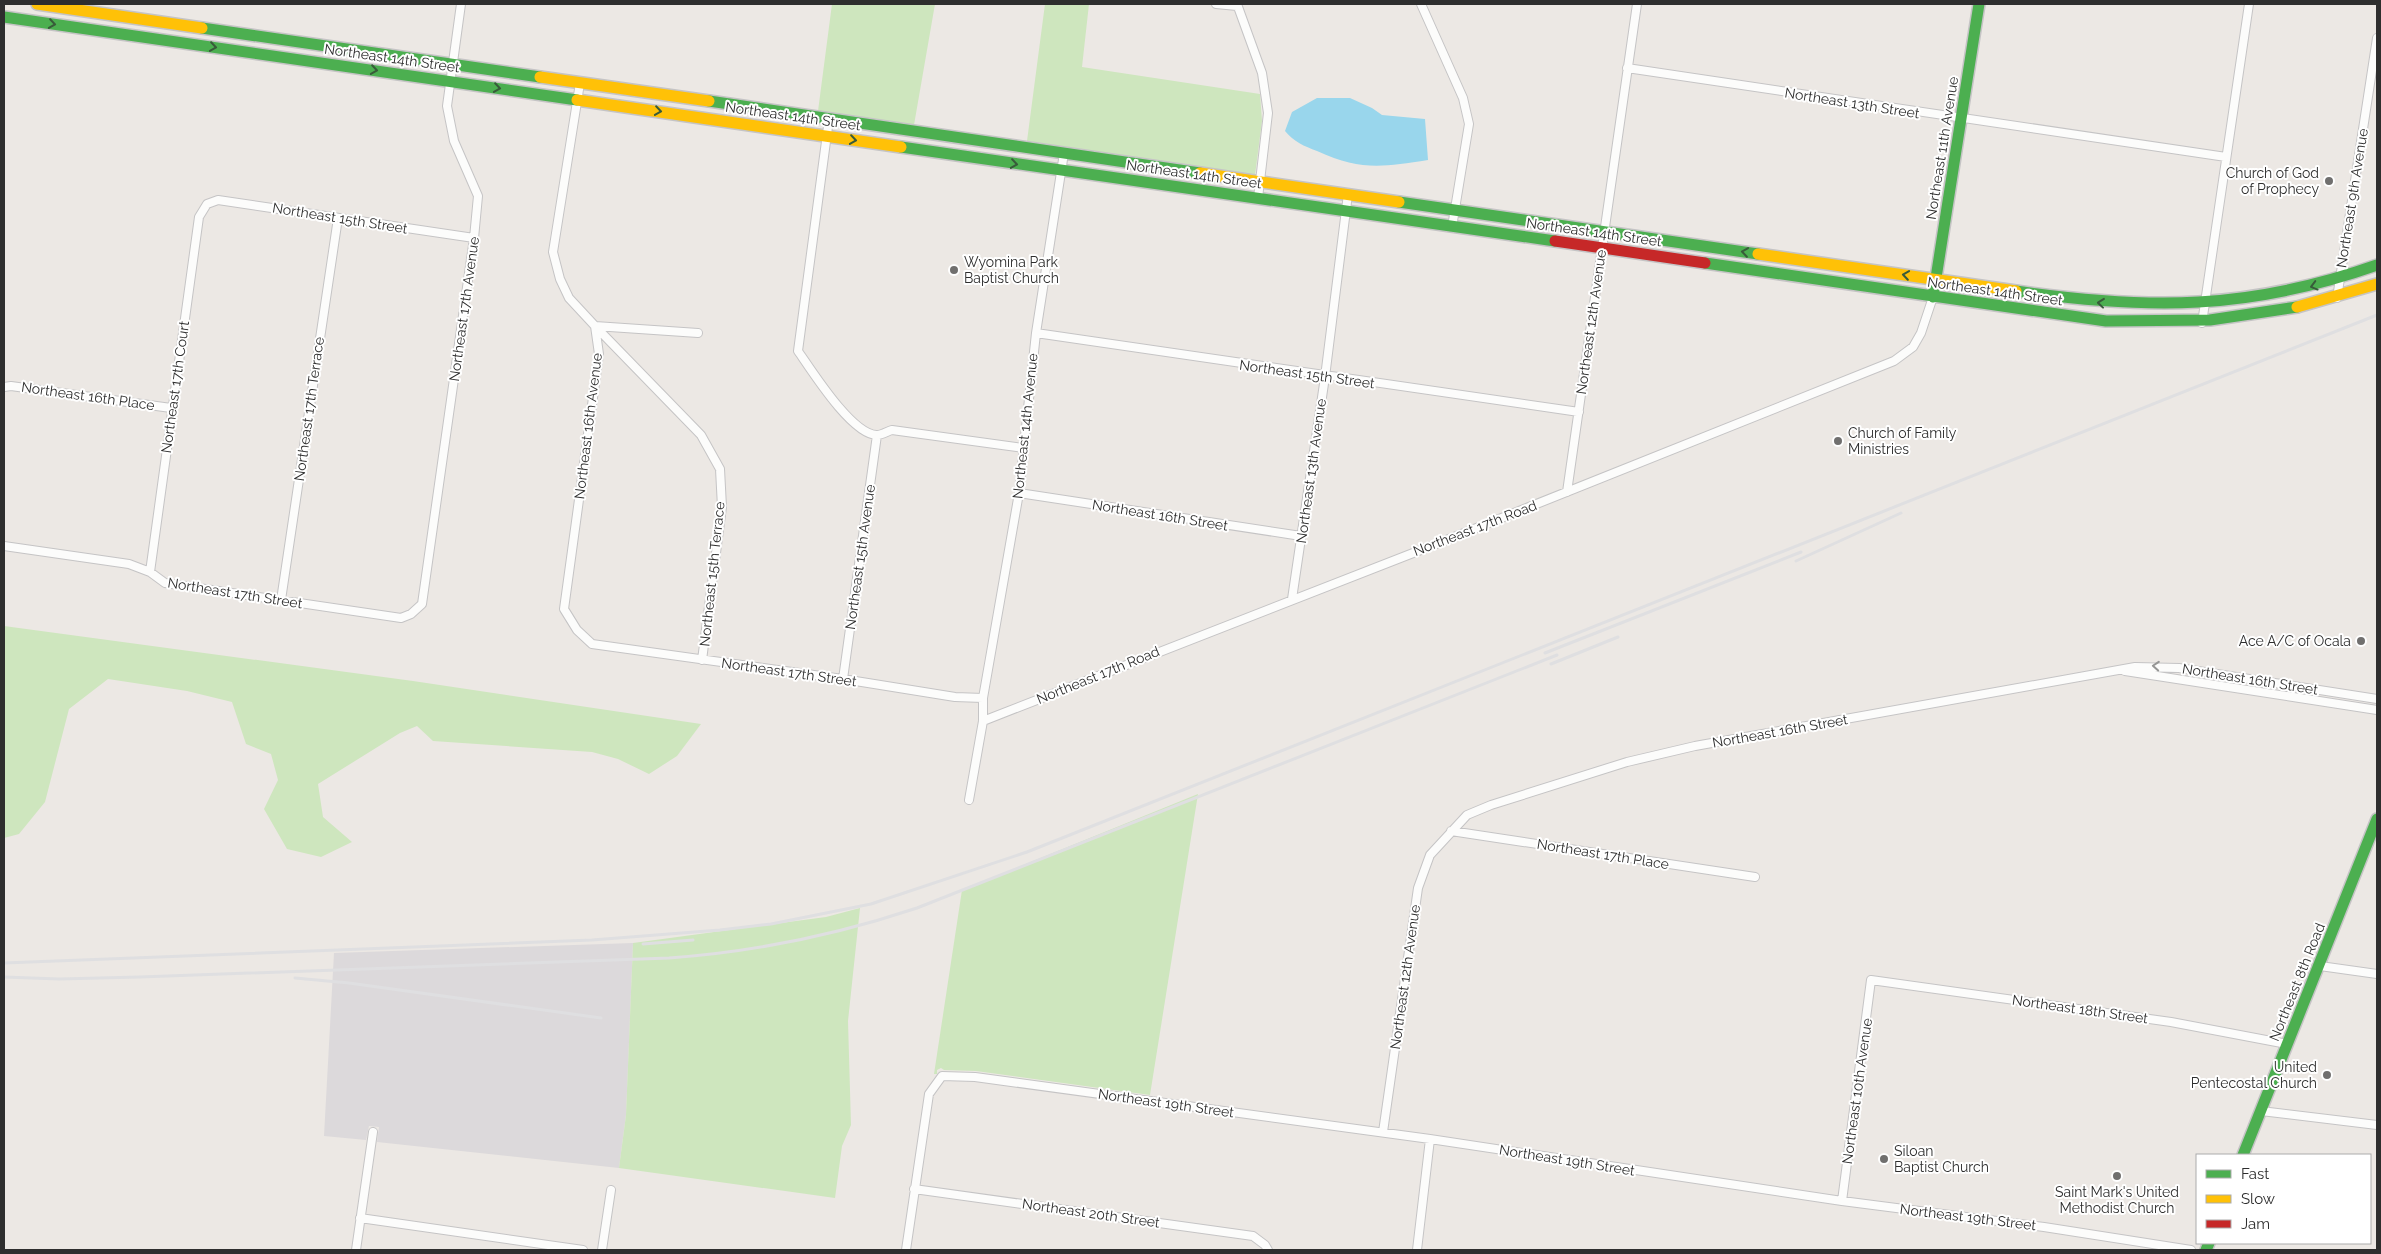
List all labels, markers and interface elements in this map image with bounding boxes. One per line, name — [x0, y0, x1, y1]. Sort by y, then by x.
one-way arrow — [48, 18, 56, 28]
one-way arrow — [209, 41, 217, 52]
street label: Northeast 14th Street — [323, 41, 461, 75]
one-way arrow — [369, 65, 378, 75]
street label: Northeast 11th Avenue — [1923, 75, 1961, 221]
one-way arrow — [493, 83, 502, 93]
street label: Northeast 13th Street — [1783, 84, 1921, 122]
street label: Northeast 14th Street — [724, 99, 862, 133]
one-way arrow — [654, 106, 662, 116]
street label: Northeast 9th Avenue — [2333, 127, 2371, 269]
one-way arrow — [850, 134, 858, 145]
street label: Northeast 14th Street — [1125, 157, 1263, 191]
one-way arrow — [1010, 158, 1019, 168]
place label: Church of God of Prophecy — [2226, 165, 2319, 197]
marker: Church of God of Prophecy — [2323, 175, 2335, 187]
street label: Northeast 15th Street — [271, 199, 409, 237]
street label: Northeast 14th Street — [1525, 215, 1663, 249]
street label: Northeast 17th Avenue — [446, 236, 482, 382]
one-way arrow — [1741, 247, 1749, 257]
street label: Northeast 12th Avenue — [1573, 249, 1609, 395]
place label: Wyomina Park Baptist Church — [964, 254, 1059, 286]
marker: Wyomina Park Baptist Church — [948, 264, 960, 276]
one-way arrow — [1901, 271, 1910, 281]
street label: Northeast 14th Street — [1926, 274, 2064, 308]
one-way arrow — [2311, 280, 2319, 290]
one-way arrow — [2097, 297, 2105, 308]
street label: Northeast 17th Court — [158, 320, 192, 454]
street label: Northeast 17th Terrace — [291, 336, 327, 482]
street label: Northeast 16th Avenue — [571, 352, 605, 500]
street label: Northeast 14th Avenue — [1009, 352, 1041, 500]
street label: Northeast 15th Street — [1238, 357, 1376, 391]
street label: Northeast 16th Place — [20, 379, 156, 413]
street label: Northeast 13th Avenue — [1293, 397, 1329, 545]
place label: Church of Family Ministries — [1848, 425, 1957, 457]
marker: Church of Family Ministries — [1832, 435, 1844, 447]
street label: Northeast 15th Avenue — [842, 483, 878, 631]
street label: Northeast 16th Street — [1091, 496, 1229, 534]
street label: Northeast 17th Road — [1411, 497, 1539, 559]
street label: Northeast 15th Terrace — [696, 501, 728, 647]
street label: Northeast 17th Street — [166, 574, 304, 612]
place label: Ace A/C of Ocala — [2239, 633, 2351, 649]
marker: Ace A/C of Ocala — [2355, 635, 2367, 647]
street label: Northeast 17th Road — [1034, 643, 1162, 707]
street label: Northeast 17th Street — [720, 655, 858, 689]
street label: Northeast 16th Street — [2181, 660, 2319, 698]
one-way arrow — [2152, 661, 2160, 672]
street label: Northeast 16th Street — [1711, 711, 1849, 751]
street label: Northeast 17th Place — [1536, 836, 1670, 872]
street label: Northeast 12th Avenue — [1387, 904, 1423, 1050]
street label: Northeast 8th Road — [2266, 921, 2328, 1043]
street label: Northeast 18th Street — [2011, 992, 2149, 1027]
street label: Northeast 10th Avenue — [1839, 1017, 1875, 1165]
place label: United Pentecostal Church — [2191, 1059, 2317, 1091]
marker: United Pentecostal Church — [2321, 1069, 2333, 1081]
street label: Northeast 19th Street — [1097, 1086, 1235, 1121]
street label: Northeast 19th Street — [1498, 1141, 1636, 1179]
place label: Siloan Baptist Church — [1894, 1143, 1989, 1175]
marker: Siloan Baptist Church — [1878, 1153, 1890, 1165]
legend — [2196, 1154, 2371, 1244]
text: Fast — [2241, 1165, 2269, 1183]
marker: Saint Mark's United Methodist Church — [2111, 1170, 2123, 1182]
place label: Saint Mark's United Methodist Church — [2055, 1184, 2179, 1216]
text: Slow — [2241, 1190, 2275, 1208]
street label: Northeast 20th Street — [1021, 1195, 1161, 1231]
street label: Northeast 19th Street — [1899, 1201, 2037, 1233]
text: Jam — [2241, 1215, 2270, 1233]

